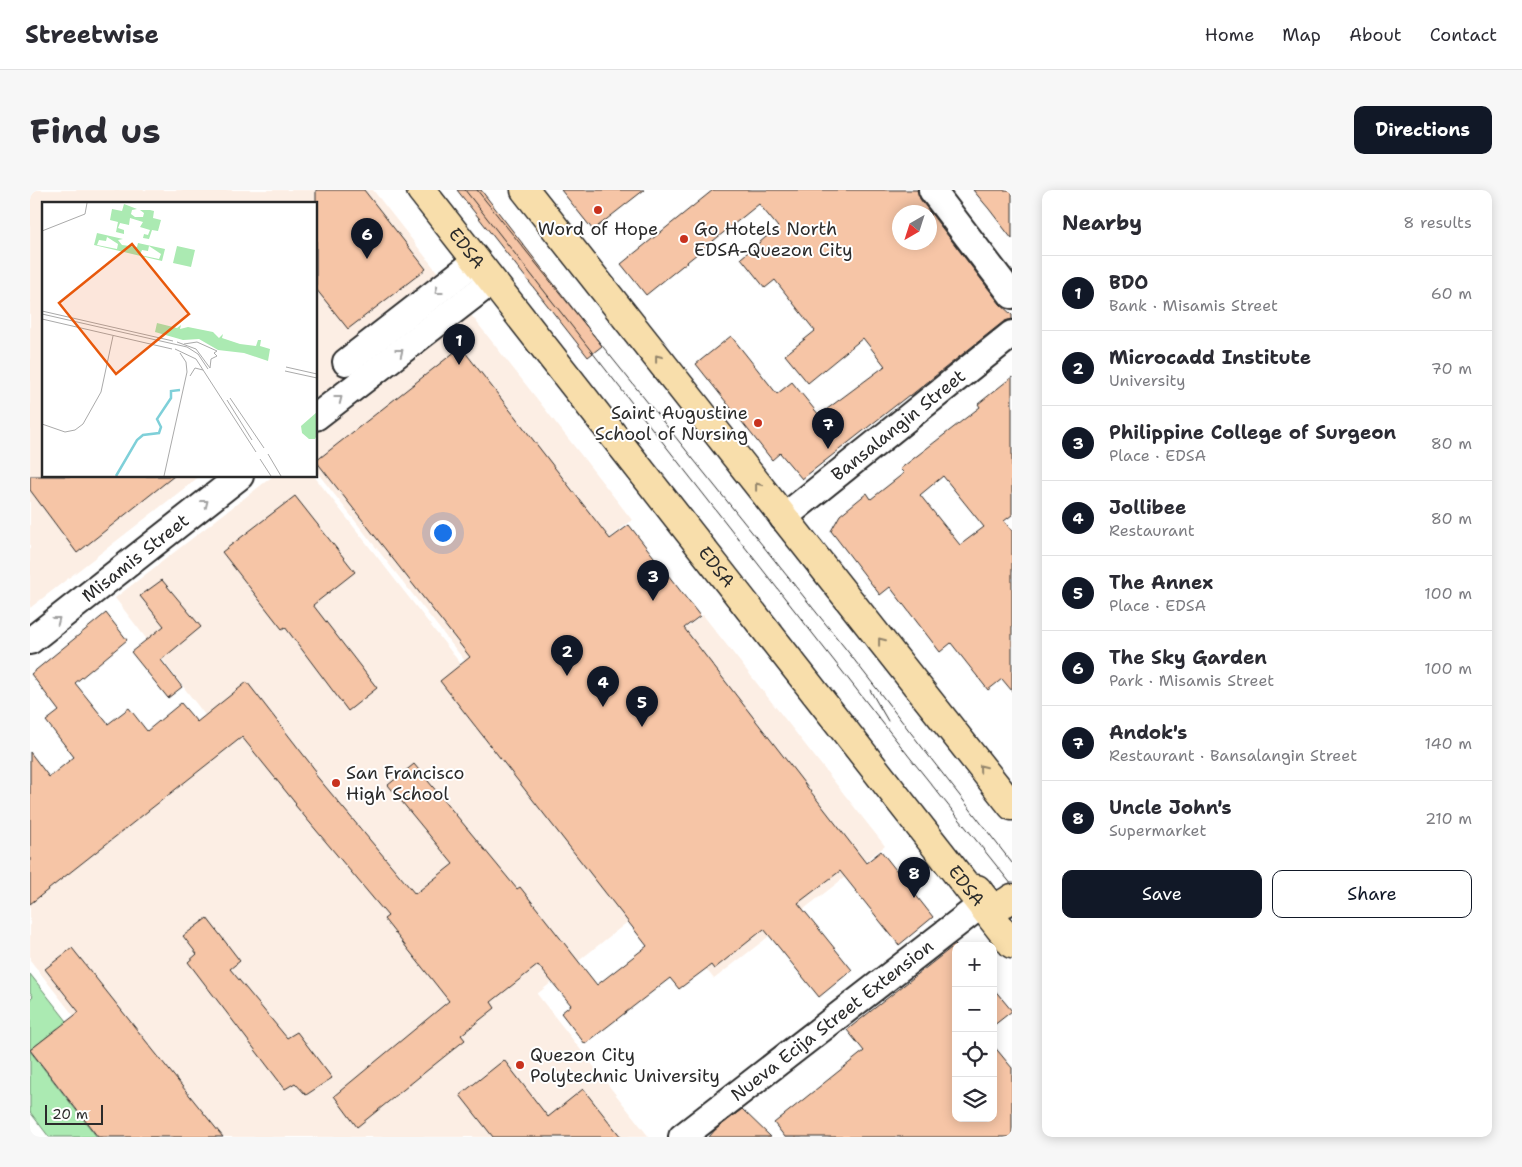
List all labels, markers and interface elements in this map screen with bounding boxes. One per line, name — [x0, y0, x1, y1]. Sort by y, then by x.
text: Streetwise — [25, 19, 159, 51]
text: Home — [1205, 23, 1254, 47]
text: Map — [1282, 23, 1321, 47]
text: About — [1349, 23, 1402, 47]
text: Contact — [1430, 23, 1497, 47]
button: Directions — [1354, 106, 1492, 154]
text: Find us — [30, 107, 161, 154]
inset map — [42, 202, 318, 478]
marker: Word of Hope — [592, 204, 604, 216]
north arrow — [892, 205, 937, 250]
text: Nearby — [1062, 209, 1142, 237]
text: 8 results — [1403, 212, 1472, 233]
place label: Word of Hope — [538, 217, 658, 241]
place label: Go Hotels North EDSA-Quezon City — [694, 217, 853, 262]
pin: 6 — [351, 218, 383, 259]
street label: EDSA — [443, 223, 490, 274]
marker: Go Hotels North EDSA-Quezon City — [678, 233, 690, 245]
text: BDO — [1109, 270, 1148, 295]
text: 1 — [1074, 283, 1082, 304]
text: 60 m — [1431, 283, 1472, 304]
one-way arrow — [435, 286, 444, 294]
text: Bank · Misamis Street — [1109, 295, 1278, 316]
pin: 1 — [443, 324, 475, 365]
text: Microcadd Institute — [1109, 345, 1311, 370]
one-way arrow — [395, 348, 404, 357]
one-way arrow — [654, 355, 663, 364]
text: 2 — [1072, 358, 1084, 379]
text: 70 m — [1431, 358, 1472, 379]
street label: Bansalangin Street — [826, 364, 971, 487]
text: University — [1109, 370, 1185, 391]
one-way arrow — [333, 397, 342, 405]
place label: Saint Augustine School of Nursing — [595, 401, 748, 446]
pin: 7 — [812, 408, 844, 449]
marker: Saint Augustine School of Nursing — [752, 417, 764, 429]
text: Philippine College of Surgeon — [1109, 420, 1396, 445]
text: 3 — [1072, 433, 1084, 454]
text: 80 m — [1431, 433, 1472, 454]
text: Place · EDSA — [1109, 445, 1206, 466]
one-way arrow — [755, 482, 764, 492]
text: Jollibee — [1109, 495, 1186, 520]
one-way arrow — [199, 501, 208, 509]
text: 4 — [1072, 508, 1084, 529]
text: 80 m — [1431, 508, 1472, 529]
street label: Misamis Street — [77, 509, 194, 608]
your location — [430, 520, 456, 546]
text: Restaurant — [1109, 520, 1195, 541]
street label: EDSA — [693, 541, 740, 593]
pin: 3 — [637, 560, 669, 601]
text: The Annex — [1109, 570, 1213, 595]
text: 5 — [1073, 583, 1083, 604]
text: 100 m — [1424, 583, 1472, 604]
text: Place · EDSA — [1109, 595, 1206, 616]
one-way arrow — [51, 617, 60, 625]
pin: 2 — [551, 635, 583, 676]
one-way arrow — [878, 638, 886, 647]
text: The Sky Garden — [1109, 645, 1267, 670]
text: 6 — [1072, 658, 1084, 679]
text: 100 m — [1424, 658, 1472, 679]
pin: 4 — [587, 666, 619, 707]
text: Park · Misamis Street — [1109, 670, 1274, 691]
pin: 5 — [626, 686, 658, 727]
text: Andok's — [1109, 720, 1187, 745]
text: 7 — [1072, 733, 1084, 754]
text: 140 m — [1425, 733, 1472, 754]
text: Restaurant · Bansalangin Street — [1109, 745, 1357, 766]
place label: San Francisco High School — [346, 761, 464, 806]
one-way arrow — [979, 765, 987, 774]
marker: San Francisco High School — [330, 777, 342, 789]
text: Uncle John's — [1109, 795, 1232, 820]
text: 8 — [1072, 808, 1084, 829]
text: 210 m — [1425, 808, 1472, 829]
text: Supermarket — [1109, 820, 1206, 841]
pin: 8 — [898, 857, 930, 898]
street label: EDSA — [943, 860, 990, 911]
button: Save — [1062, 870, 1262, 918]
button: Share — [1272, 870, 1472, 918]
street label: Nueva Ecija Street Extension — [726, 934, 938, 1107]
map controls — [952, 942, 997, 1122]
button: + — [952, 942, 997, 987]
button: − — [952, 987, 997, 1032]
button: locate — [952, 1032, 997, 1077]
place label: Quezon City Polytechnic University — [530, 1043, 720, 1088]
marker: Quezon City Polytechnic University — [514, 1059, 526, 1071]
button: layers — [952, 1077, 997, 1122]
scale bar — [45, 1102, 102, 1125]
text: 20 m — [52, 1105, 88, 1123]

